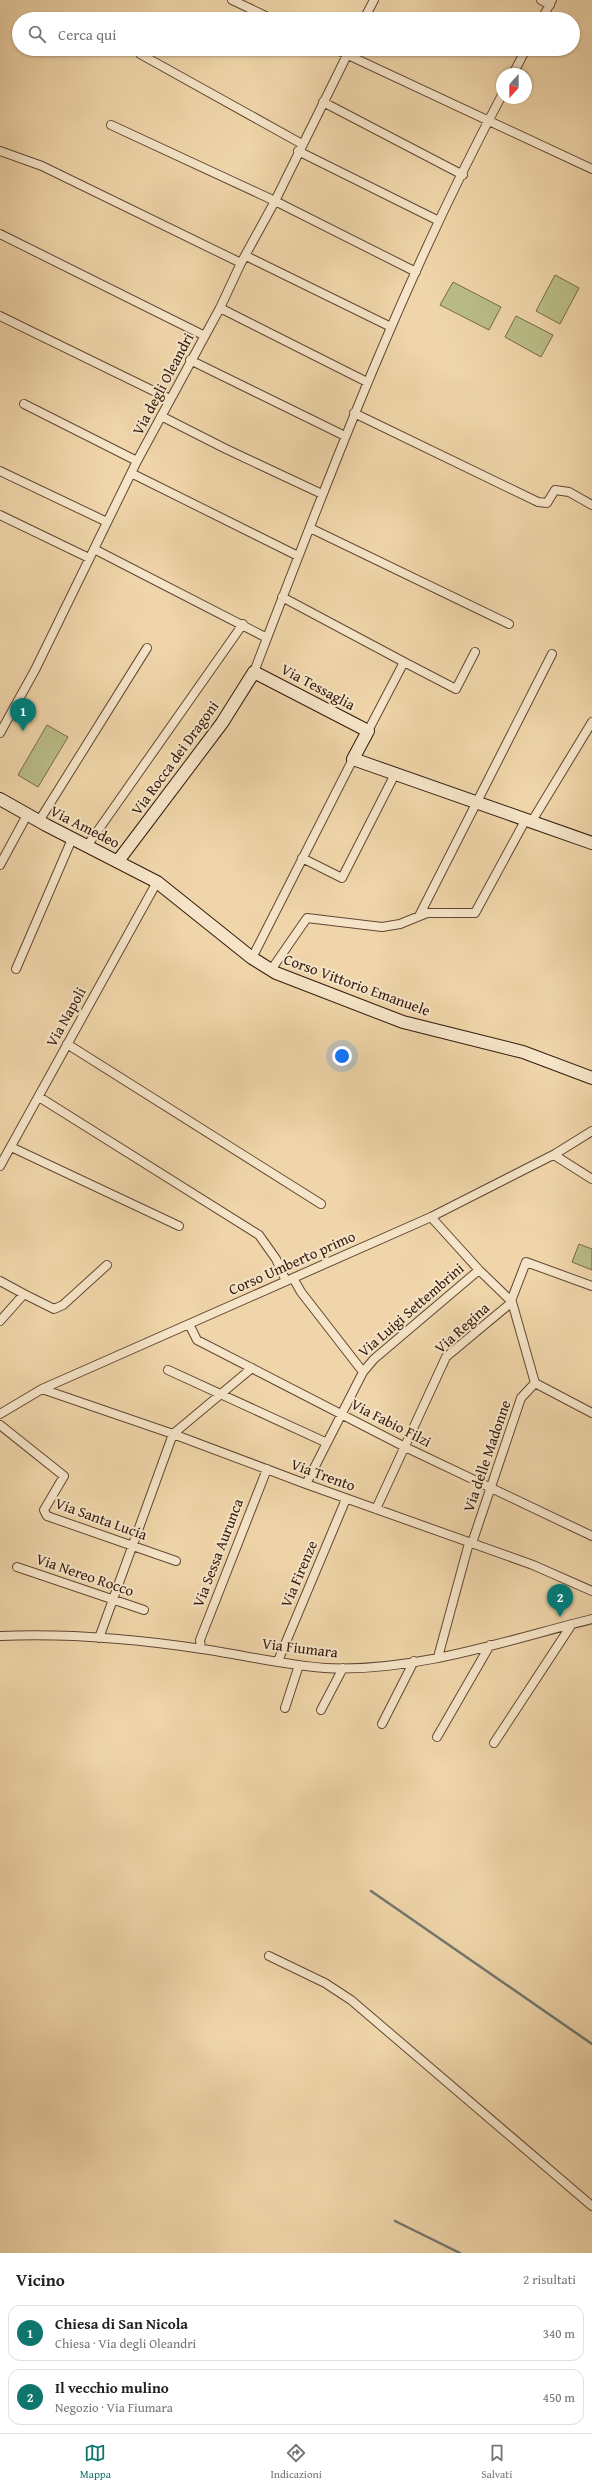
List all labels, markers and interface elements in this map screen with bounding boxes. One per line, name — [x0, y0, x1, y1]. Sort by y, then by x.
search box — [12, 12, 580, 56]
icon: search — [26, 23, 48, 45]
text: Cerca qui — [58, 24, 116, 45]
north arrow — [496, 68, 532, 104]
street label: Via degli Oleandri — [127, 329, 198, 439]
street label: Via Tessaglia — [277, 658, 359, 715]
street label: Via Rocca dei Dragoni — [126, 696, 223, 819]
pin: 1 — [10, 698, 36, 731]
street label: Via Amedeo — [47, 800, 124, 853]
street label: Corso Vittorio Emanuele — [281, 948, 433, 1021]
street label: Via Napoli — [41, 983, 91, 1050]
your location — [332, 1046, 352, 1066]
street label: Corso Umberto primo — [225, 1225, 359, 1300]
street label: Via Luigi Settembrini — [353, 1258, 468, 1362]
street label: Via Regina — [430, 1297, 494, 1358]
street label: Via Fabio Filzi — [347, 1393, 435, 1452]
street label: Via delle Madonne — [458, 1397, 516, 1515]
street label: Via Trento — [288, 1453, 359, 1496]
street label: Via Santa Lucia — [52, 1492, 150, 1545]
street label: Via Sessa Aurunca — [187, 1495, 248, 1610]
street label: Via Firenze — [275, 1537, 322, 1611]
street label: Via Nereo Rocco — [33, 1548, 137, 1601]
pin: 2 — [547, 1584, 573, 1617]
street label: Via Fiumara — [261, 1632, 339, 1663]
text: Vicino — [16, 2267, 65, 2292]
text: 2 risultati — [523, 2270, 576, 2289]
text: Chiesa di San Nicola — [55, 2313, 188, 2334]
text: 1 — [27, 2324, 33, 2343]
text: 340 m — [543, 2324, 575, 2343]
text: Chiesa · Via degli Oleandri — [55, 2334, 196, 2353]
text: Il vecchio mulino — [55, 2377, 169, 2398]
text: 2 — [27, 2388, 33, 2407]
text: 450 m — [543, 2388, 575, 2407]
text: Negozio · Via Fiumara — [55, 2398, 173, 2417]
tab: Mappa — [80, 2442, 111, 2482]
tab: Indicazioni — [270, 2442, 322, 2482]
tab: Salvati — [481, 2442, 512, 2482]

